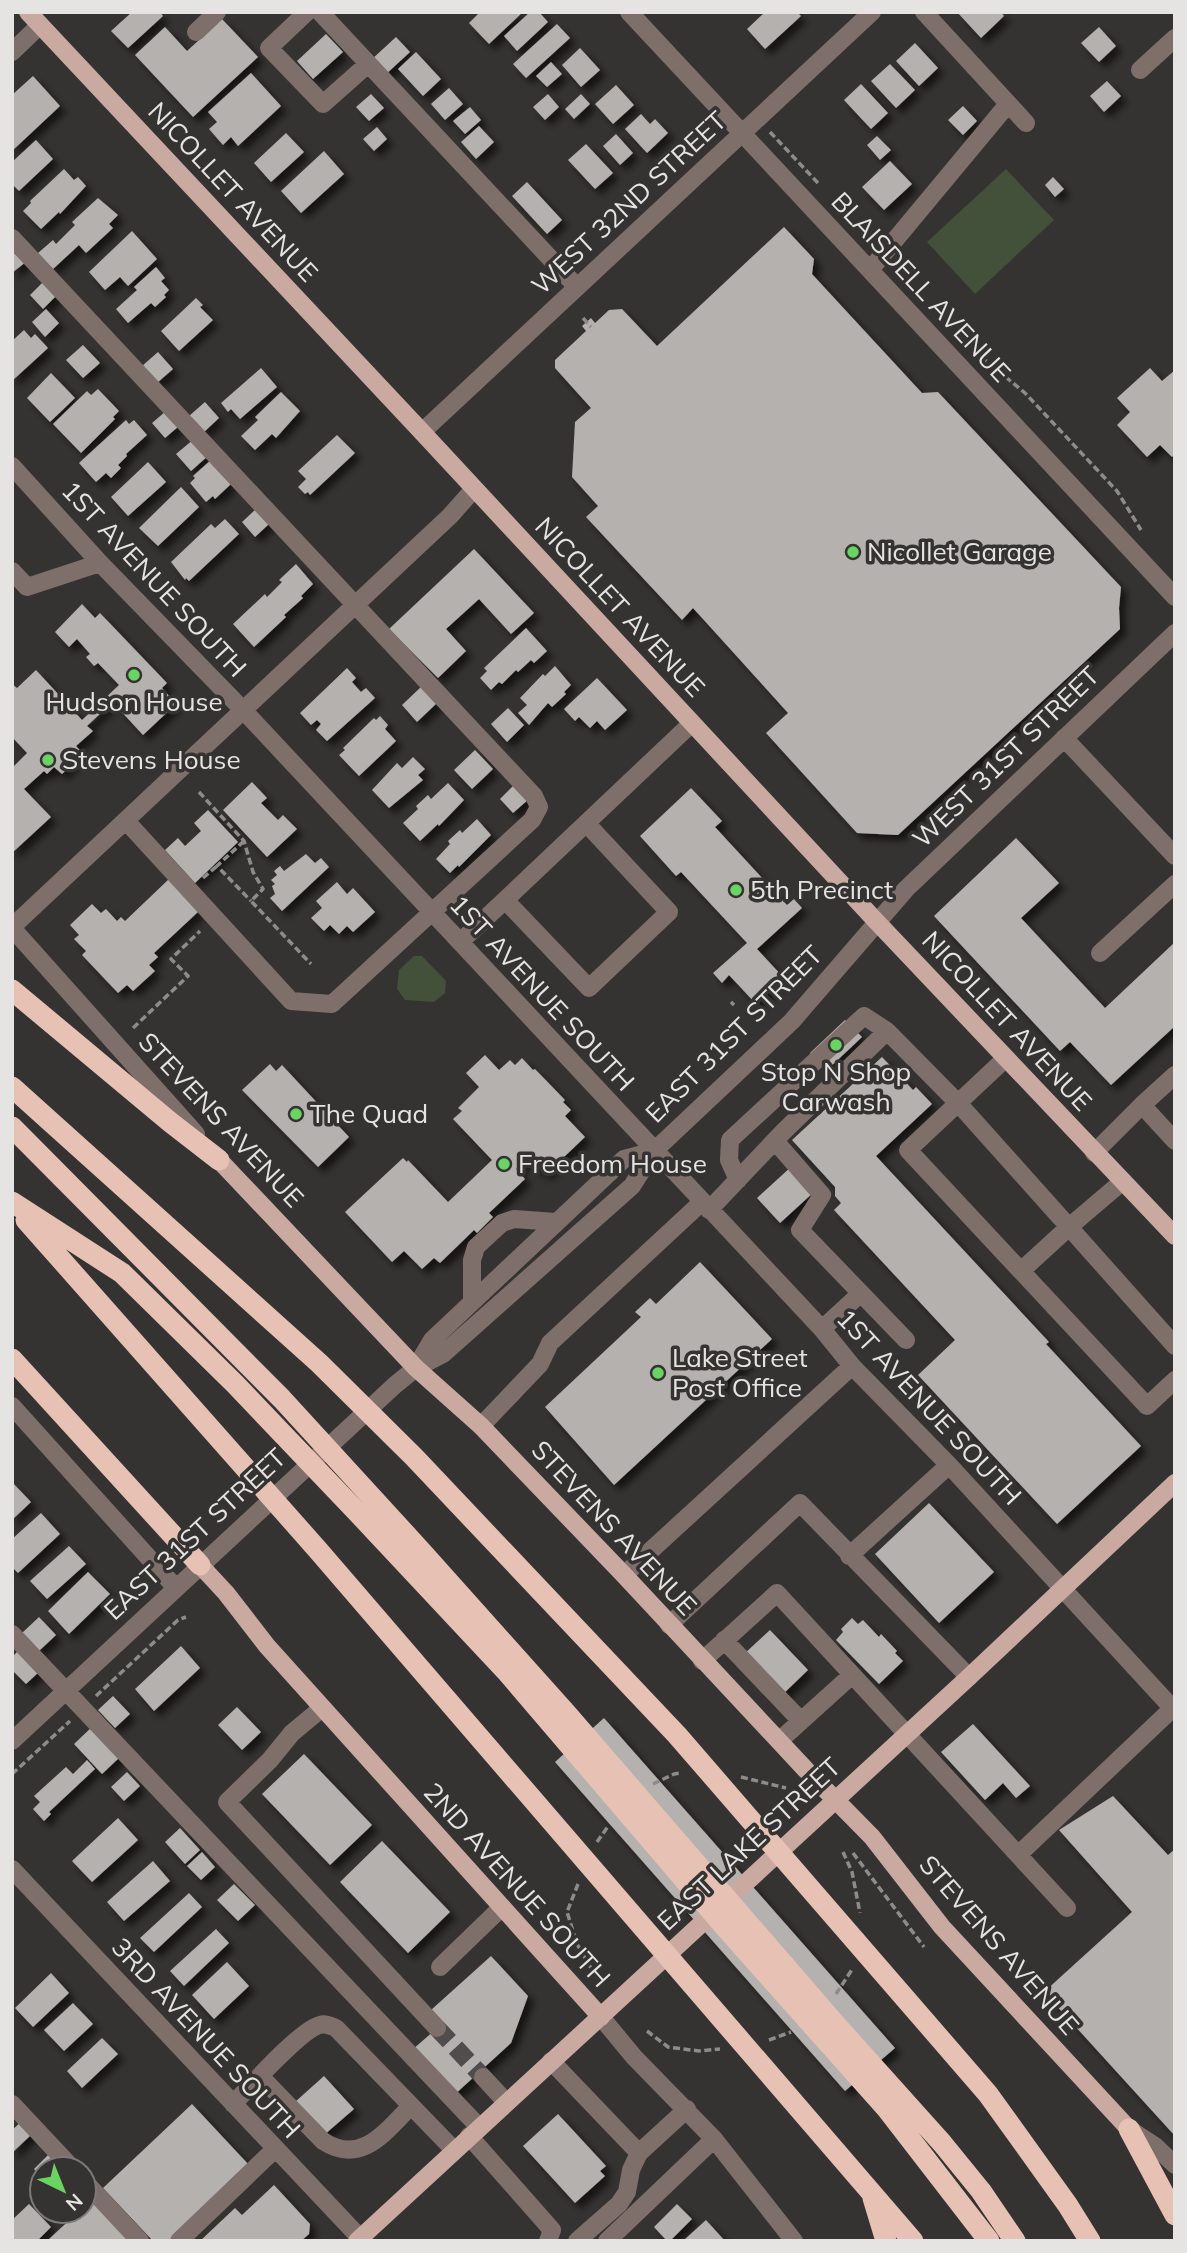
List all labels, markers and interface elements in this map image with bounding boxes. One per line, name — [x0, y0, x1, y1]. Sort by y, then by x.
street label: NICOLLET AVENUE — [141, 95, 325, 289]
street label: WEST 32ND STREET — [524, 104, 733, 301]
street label: BLAISDELL AVENUE — [825, 185, 1018, 389]
street label: 1ST AVENUE SOUTH — [55, 474, 254, 684]
street label: NICOLLET AVENUE — [528, 510, 712, 704]
place label: Nicollet Garage — [867, 535, 1052, 568]
marker: Nicollet Garage — [845, 544, 861, 560]
street label: WEST 31ST STREET — [905, 659, 1106, 854]
marker: Hudson House — [126, 667, 142, 683]
place label: Hudson House — [45, 685, 223, 718]
place label: Stevens House — [62, 743, 241, 776]
marker: Stevens House — [40, 752, 56, 768]
place label: 5th Precinct — [750, 873, 893, 906]
marker: 5th Precinct — [728, 882, 744, 898]
street label: 1ST AVENUE SOUTH — [443, 888, 642, 1098]
street label: NICOLLET AVENUE — [915, 924, 1099, 1118]
street label: EAST 31ST STREET — [638, 938, 829, 1129]
street label: STEVENS AVENUE — [132, 1025, 311, 1214]
marker: Stop N Shop Carwash — [828, 1037, 844, 1053]
place label: Stop N Shop Carwash — [761, 1055, 911, 1118]
place label: The Quad — [310, 1097, 428, 1130]
marker: The Quad — [288, 1106, 304, 1122]
place label: Freedom House — [518, 1147, 707, 1180]
marker: Freedom House — [496, 1156, 512, 1172]
street label: 1ST AVENUE SOUTH — [830, 1302, 1029, 1512]
place label: Lake Street Post Office — [672, 1341, 808, 1404]
marker: Lake Street Post Office — [650, 1365, 666, 1381]
street label: STEVENS AVENUE — [525, 1433, 704, 1622]
street label: EAST 31ST STREET — [97, 1441, 293, 1627]
street label: EAST LAKE STREET — [650, 1750, 847, 1937]
street label: 2ND AVENUE SOUTH — [417, 1776, 618, 1994]
street label: STEVENS AVENUE — [912, 1848, 1086, 2041]
street label: 3RD AVENUE SOUTH — [105, 1930, 308, 2145]
north arrow — [28, 2155, 98, 2225]
text: N — [61, 2189, 88, 2216]

